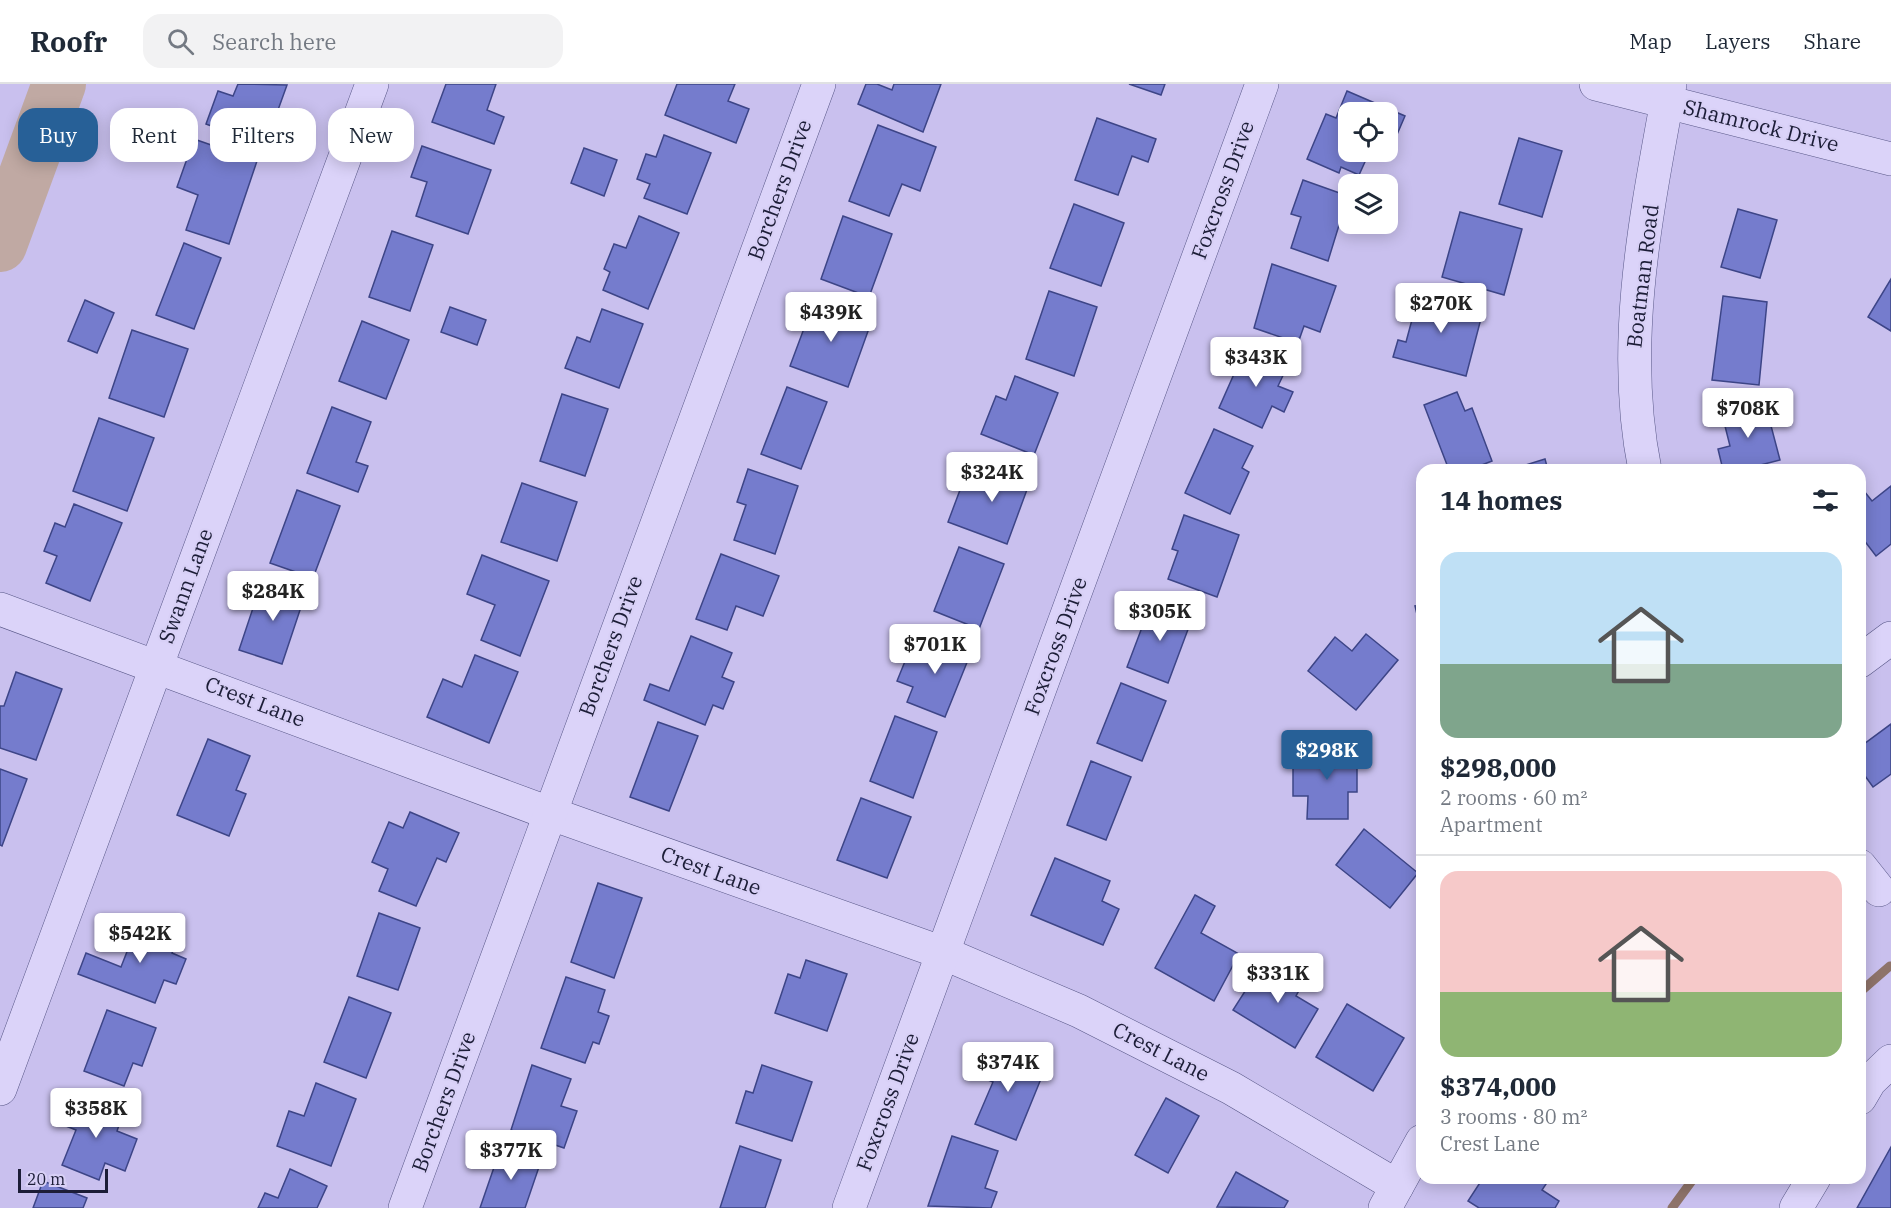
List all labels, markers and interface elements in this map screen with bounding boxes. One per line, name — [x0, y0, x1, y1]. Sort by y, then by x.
search box — [143, 14, 563, 68]
text: Roofr — [30, 23, 107, 60]
icon: search — [164, 25, 197, 58]
text: Search here — [212, 27, 336, 56]
text: Map — [1629, 27, 1672, 55]
text: Layers — [1705, 27, 1771, 55]
text: Share — [1804, 27, 1861, 55]
street label: Shamrock Drive — [1681, 92, 1842, 158]
map controls — [1338, 102, 1398, 234]
button: locate — [1338, 102, 1398, 162]
chip: Buy — [18, 108, 98, 162]
chip: Rent — [110, 108, 198, 162]
chip: Filters — [210, 108, 316, 162]
chip: New — [328, 108, 414, 162]
street label: Borchers Drive — [741, 115, 817, 264]
street label: Foxcross Drive — [1184, 117, 1260, 263]
button: layers — [1338, 174, 1398, 234]
street label: Boatman Road — [1619, 202, 1665, 349]
pin: $270K — [1399, 283, 1483, 334]
text: $270K — [1409, 289, 1473, 316]
pin: $439K — [789, 292, 873, 343]
text: $439K — [799, 298, 863, 325]
pin: $343K — [1214, 337, 1298, 388]
text: $343K — [1224, 343, 1288, 370]
pin: $708K — [1706, 388, 1790, 439]
text: $708K — [1716, 394, 1780, 421]
pin: $324K — [950, 452, 1034, 503]
text: $324K — [960, 458, 1024, 485]
text: 14 homes — [1440, 483, 1562, 517]
icon: filters — [1809, 484, 1842, 517]
street label: Swann Lane — [151, 524, 219, 647]
pin: $284K — [231, 571, 315, 622]
street label: Borchers Drive — [572, 571, 648, 720]
street label: Foxcross Drive — [1017, 573, 1093, 719]
text: $284K — [241, 577, 305, 604]
pin: $305K — [1118, 591, 1202, 642]
icon: home — [1587, 591, 1695, 699]
text: $305K — [1128, 597, 1192, 624]
pin: $701K — [893, 624, 977, 675]
text: $701K — [903, 630, 967, 657]
street label: Crest Lane — [201, 669, 309, 733]
pin: $298K — [1285, 730, 1369, 781]
text: $298K — [1295, 736, 1359, 763]
text: $298,000 — [1440, 750, 1556, 784]
text: 2 rooms · 60 m² — [1440, 784, 1587, 811]
text: Apartment — [1440, 811, 1543, 838]
street label: Crest Lane — [657, 839, 765, 901]
icon: home — [1587, 910, 1695, 1018]
pin: $542K — [98, 913, 182, 964]
text: $542K — [108, 919, 172, 946]
pin: $331K — [1236, 953, 1320, 1004]
text: $331K — [1246, 959, 1310, 986]
street label: Crest Lane — [1108, 1015, 1215, 1087]
street label: Borchers Drive — [405, 1027, 481, 1176]
street label: Foxcross Drive — [849, 1029, 925, 1175]
pin: $374K — [966, 1042, 1050, 1093]
text: $374K — [976, 1048, 1040, 1075]
text: $374,000 — [1440, 1069, 1556, 1103]
pin: $358K — [54, 1088, 138, 1139]
text: $358K — [64, 1094, 128, 1121]
text: 3 rooms · 80 m² — [1440, 1103, 1587, 1130]
pin: $377K — [469, 1130, 553, 1181]
text: Crest Lane — [1440, 1130, 1540, 1157]
text: $377K — [479, 1136, 543, 1163]
scale bar — [18, 1166, 108, 1194]
text: 20 m — [27, 1169, 65, 1189]

